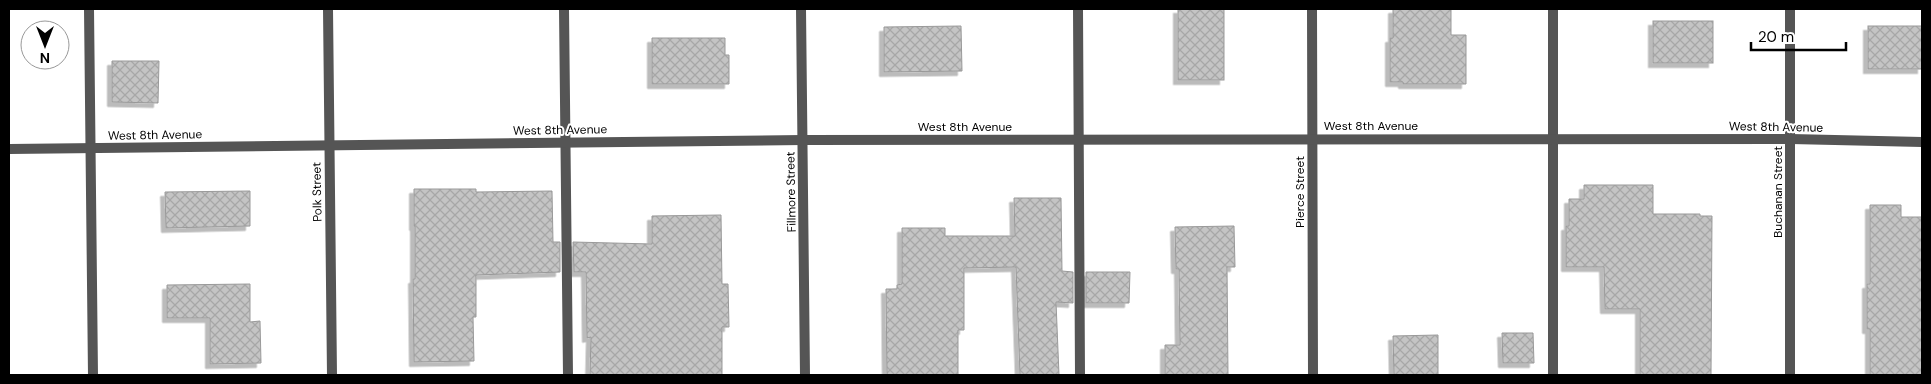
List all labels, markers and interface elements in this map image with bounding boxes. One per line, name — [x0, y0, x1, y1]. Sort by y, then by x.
north arrow — [20, 20, 70, 70]
scale bar — [1751, 20, 1846, 52]
text: 20 m — [1758, 27, 1794, 47]
text: N — [40, 49, 50, 67]
street label: West 8th Avenue — [1324, 118, 1418, 134]
street label: West 8th Avenue — [1729, 118, 1823, 136]
street label: West 8th Avenue — [918, 119, 1012, 135]
street label: West 8th Avenue — [513, 121, 607, 139]
street label: West 8th Avenue — [108, 126, 202, 144]
street label: Buchanan Street — [1770, 146, 1786, 238]
street label: Fillmore Street — [782, 151, 800, 232]
street label: Pierce Street — [1292, 156, 1308, 228]
street label: Polk Street — [308, 162, 326, 222]

